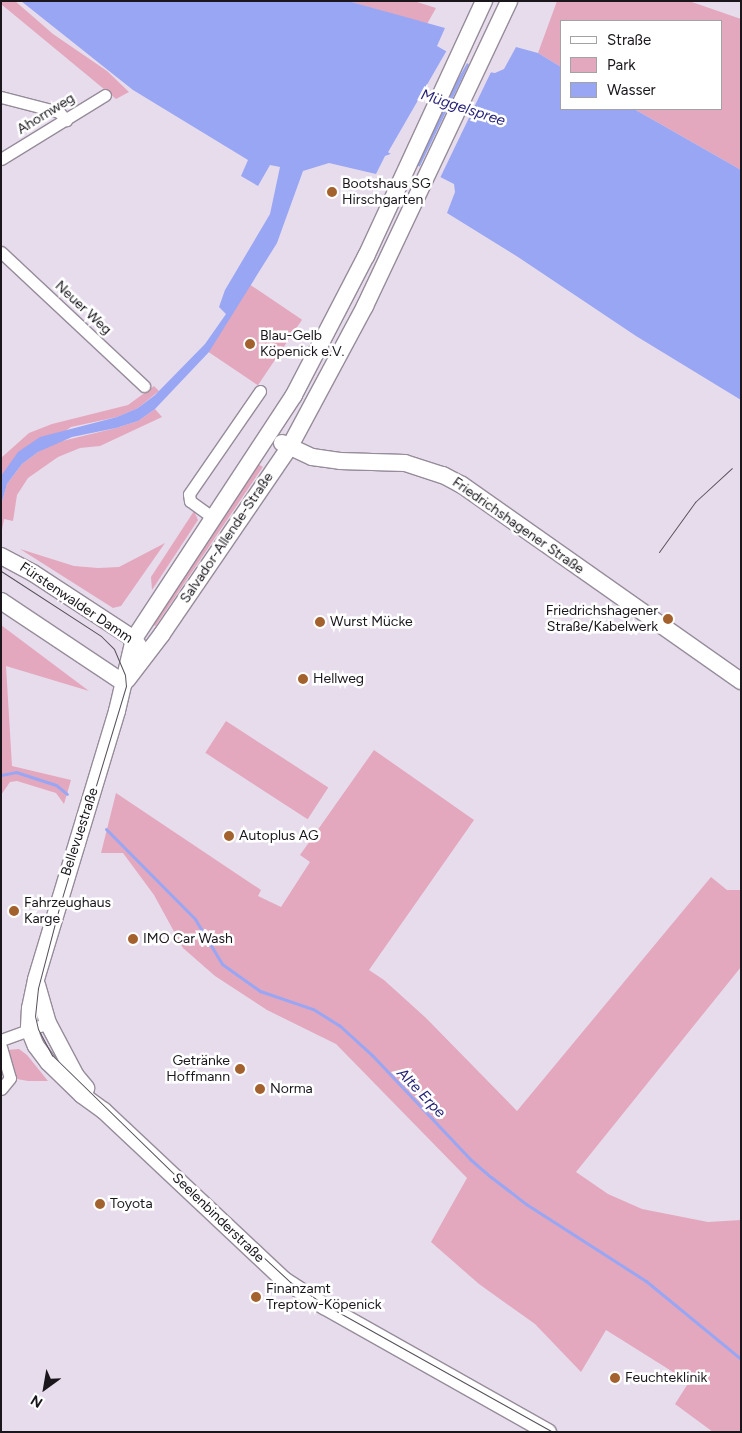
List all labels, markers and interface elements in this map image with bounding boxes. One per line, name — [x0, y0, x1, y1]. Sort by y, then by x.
legend — [560, 20, 722, 110]
text: Straße — [607, 31, 651, 49]
text: Park — [607, 56, 636, 74]
text: Wasser — [607, 81, 656, 99]
water label: Müggelspree — [419, 86, 507, 130]
street label: Ahornweg — [14, 90, 78, 138]
place label: Bootshaus SG Hirschgarten — [342, 176, 431, 208]
marker: Bootshaus SG Hirschgarten — [326, 186, 338, 198]
street label: Neuer Weg — [51, 278, 115, 338]
place label: Blau-Gelb Köpenick e.V. — [260, 328, 345, 361]
marker: Blau-Gelb Köpenick e.V. — [244, 338, 256, 350]
street label: Salvador-Allende-Straße — [177, 469, 277, 607]
street label: Friedrichshagener Straße — [449, 474, 587, 578]
street label: Fürstenwalder Damm — [16, 559, 136, 647]
place label: Friedrichshagener Straße/Kabelwerk — [546, 603, 658, 636]
marker: Friedrichshagener Straße/Kabelwerk — [662, 613, 674, 625]
place label: Wurst Mücke — [330, 614, 413, 630]
marker: Wurst Mücke — [314, 616, 326, 628]
place label: Hellweg — [313, 671, 364, 687]
marker: Hellweg — [297, 673, 309, 685]
street label: Bellevuestraße — [58, 786, 102, 878]
place label: Autoplus AG — [239, 828, 319, 844]
marker: Autoplus AG — [223, 830, 235, 842]
place label: Fahrzeughaus Karge — [24, 895, 111, 928]
marker: Fahrzeughaus Karge — [8, 905, 20, 917]
place label: IMO Car Wash — [143, 931, 233, 947]
marker: IMO Car Wash — [127, 933, 139, 945]
place label: Getränke Hoffmann — [166, 1053, 230, 1086]
marker: Getränke Hoffmann — [234, 1063, 246, 1075]
water label: Alte Erpe — [393, 1064, 449, 1122]
place label: Norma — [270, 1081, 313, 1097]
marker: Norma — [254, 1083, 266, 1095]
street label: Seelenbinderstraße — [168, 1170, 268, 1266]
place label: Toyota — [110, 1196, 153, 1212]
marker: Toyota — [94, 1198, 106, 1210]
place label: Finanzamt Treptow-Köpenick — [266, 1281, 382, 1314]
marker: Finanzamt Treptow-Köpenick — [250, 1291, 262, 1303]
north arrow — [20, 1363, 70, 1413]
place label: Feuchteklinik — [625, 1370, 707, 1386]
marker: Feuchteklinik — [609, 1372, 621, 1384]
text: N — [28, 1391, 46, 1411]

